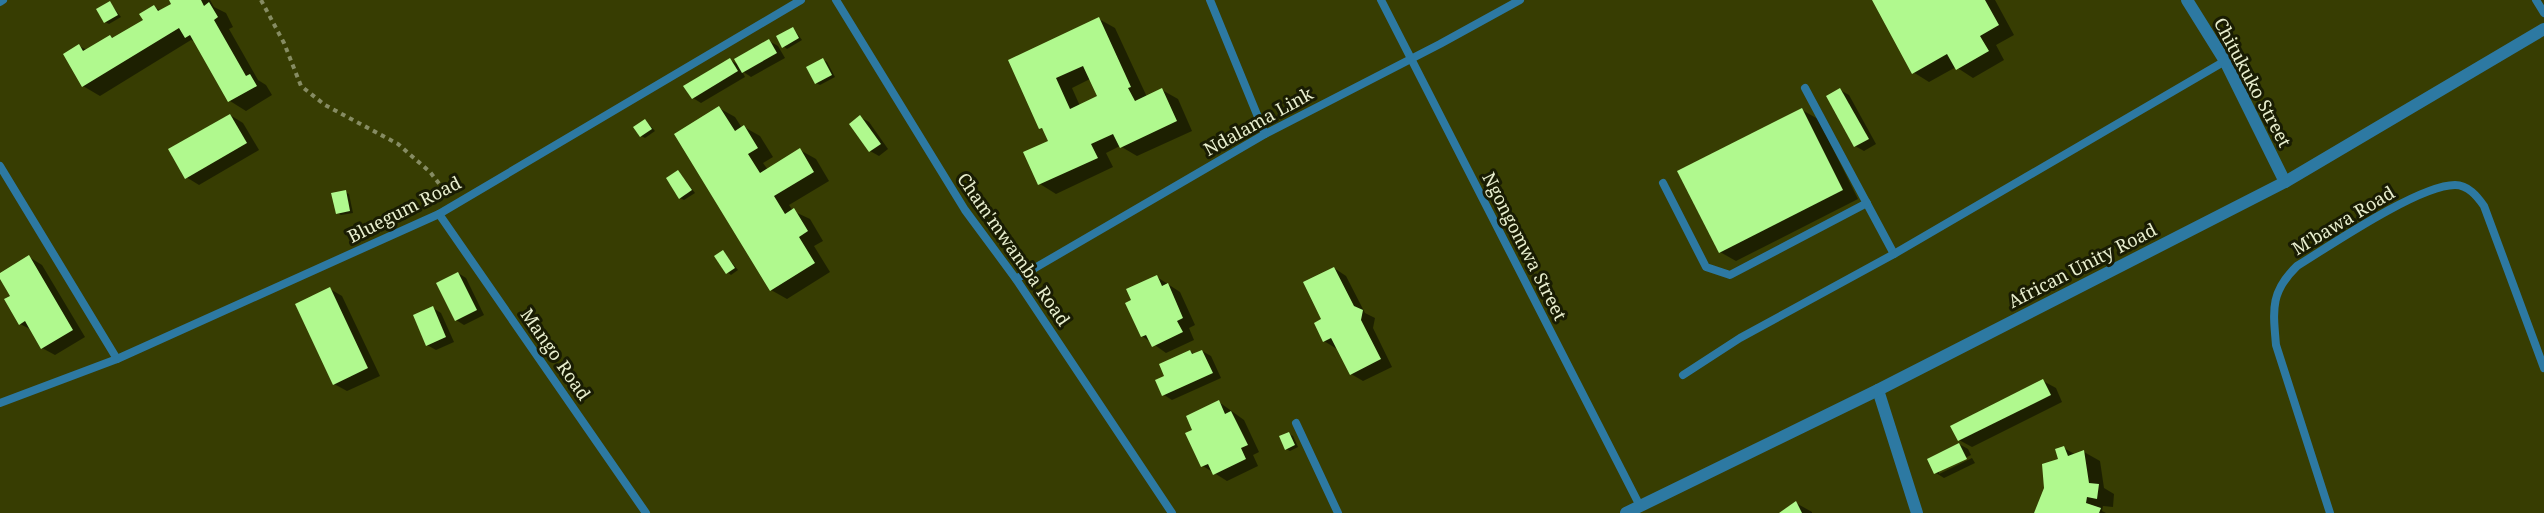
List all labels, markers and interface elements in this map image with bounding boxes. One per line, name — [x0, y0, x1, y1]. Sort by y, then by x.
street label: Chitukuko Street — [2209, 13, 2297, 151]
street label: Ndalama Link — [1199, 81, 1317, 161]
street label: Cham'mwamba Road — [952, 168, 1076, 330]
street label: Ngongomwa Street — [1477, 168, 1573, 324]
street label: Bluegum Road — [343, 170, 465, 248]
street label: M'bawa Road — [2287, 180, 2399, 260]
street label: African Unity Road — [2004, 217, 2160, 313]
street label: Mango Road — [516, 303, 596, 405]

